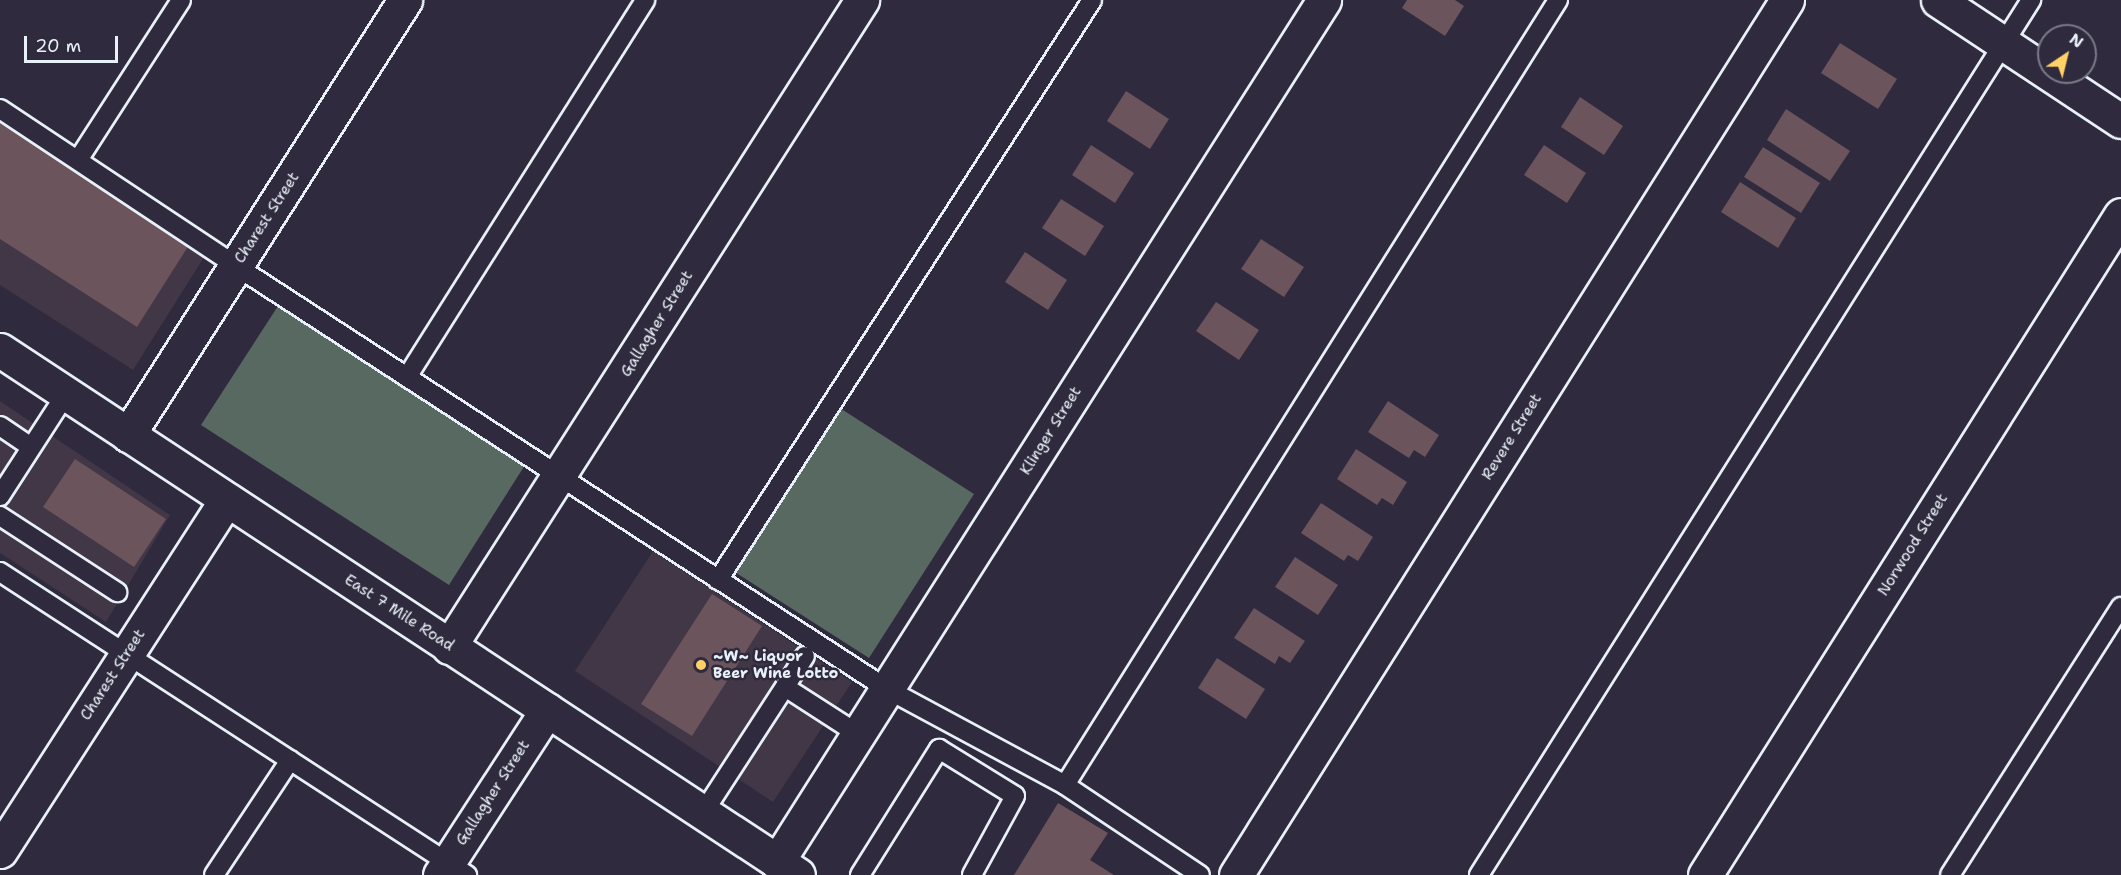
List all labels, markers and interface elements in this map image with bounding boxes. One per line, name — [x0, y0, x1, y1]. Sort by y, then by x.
scale bar — [27, 24, 122, 62]
north arrow — [2037, 24, 2097, 84]
text: N — [2065, 28, 2088, 53]
text: 20 m — [35, 34, 81, 58]
street label: Charest Street — [231, 169, 303, 267]
street label: Gallagher Street — [617, 268, 697, 380]
street label: Klinger Street — [1017, 384, 1085, 478]
street label: Revere Street — [1478, 391, 1546, 483]
street label: Norwood Street — [1874, 491, 1952, 599]
street label: East 7 Mile Road — [341, 571, 457, 655]
street label: Charest Street — [77, 626, 149, 724]
place label: ~W~ Liquor Beer Wine Lotto — [713, 647, 838, 682]
marker: ~W~ Liquor Beer Wine Lotto — [694, 658, 708, 672]
street label: Gallagher Street — [452, 737, 534, 849]

